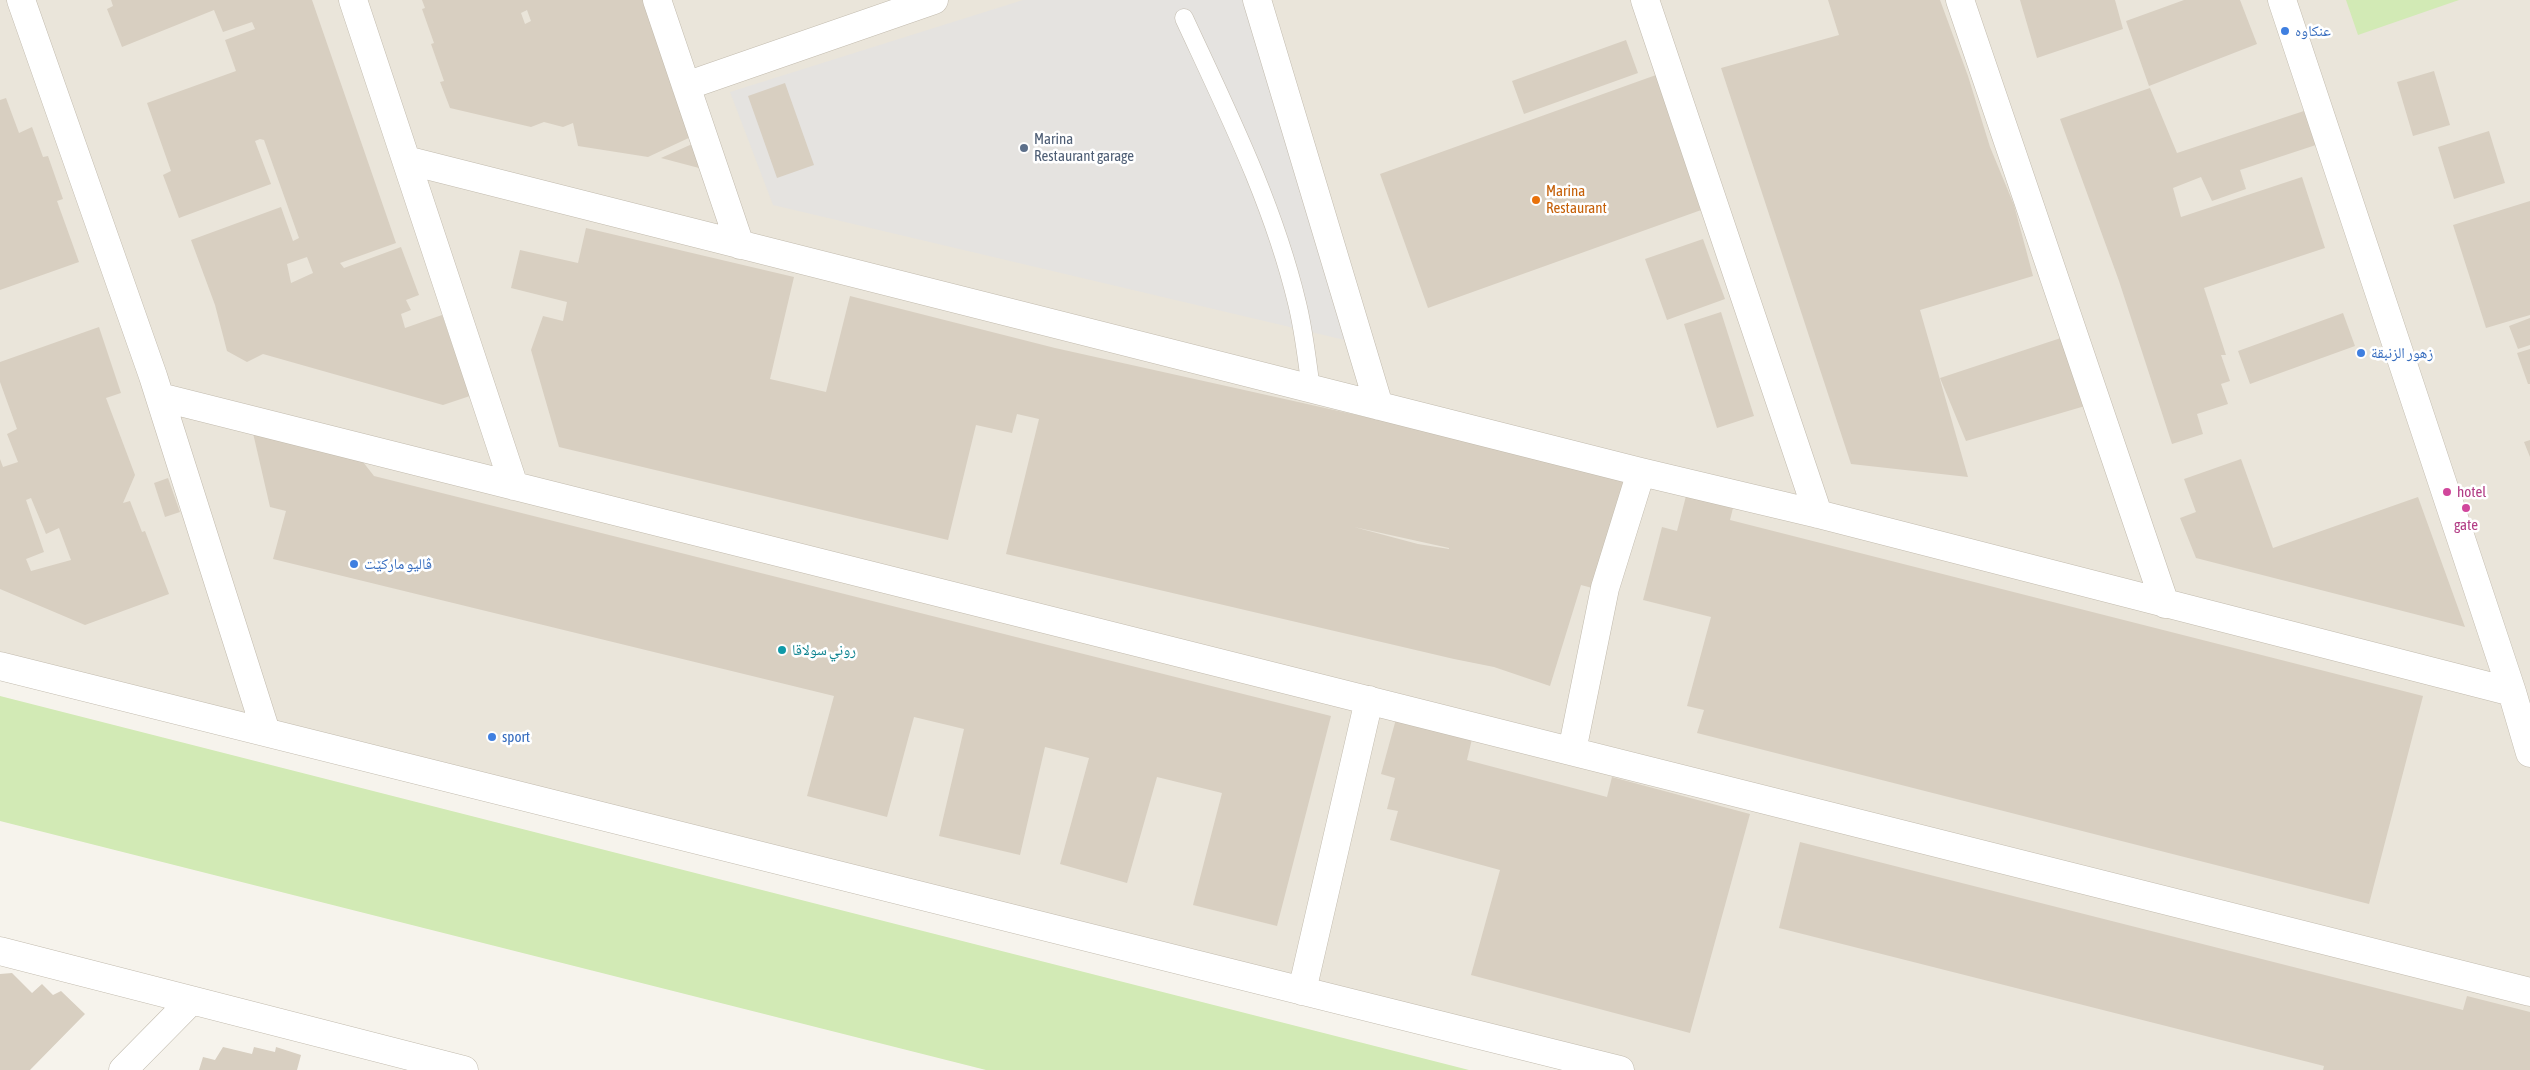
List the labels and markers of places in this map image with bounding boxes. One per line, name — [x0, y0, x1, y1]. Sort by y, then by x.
place label: عنكاوه — [2295, 22, 2331, 40]
marker: عنكاوه — [2279, 25, 2291, 37]
place label: Marina Restaurant garage — [1034, 130, 1134, 165]
marker: Marina Restaurant garage — [1018, 142, 1030, 154]
place label: Marina Restaurant — [1546, 182, 1607, 217]
marker: Marina Restaurant — [1530, 194, 1542, 206]
place label: زهور الزنبقة — [2371, 344, 2433, 362]
marker: زهور الزنبقة — [2355, 347, 2367, 359]
place label: hotel — [2457, 483, 2486, 501]
marker: hotel — [2441, 486, 2453, 498]
marker: gate — [2460, 502, 2472, 514]
place label: gate — [2454, 516, 2478, 534]
place label: ڤالیو مارکێت — [364, 555, 432, 573]
marker: ڤالیو مارکێت — [348, 558, 360, 570]
place label: روني سولاقا — [792, 641, 856, 659]
marker: روني سولاقا — [776, 644, 788, 656]
place label: sport — [502, 728, 530, 746]
marker: sport — [486, 731, 498, 743]

